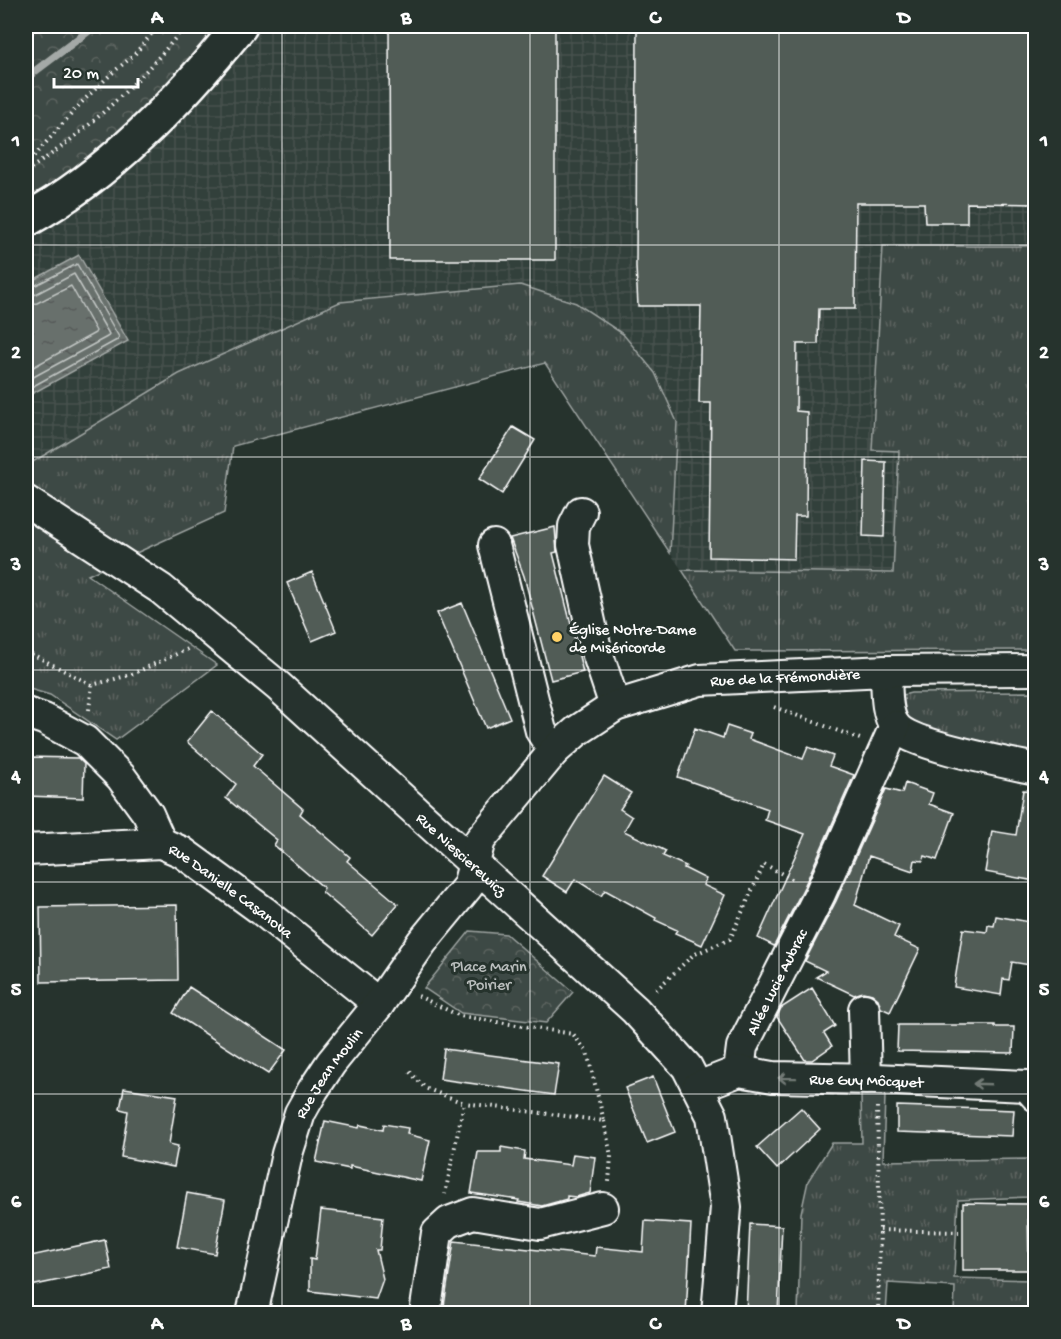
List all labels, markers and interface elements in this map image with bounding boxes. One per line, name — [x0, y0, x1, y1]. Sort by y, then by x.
text: A — [150, 8, 165, 31]
text: B — [400, 8, 412, 31]
text: C — [649, 8, 663, 31]
text: D — [895, 8, 911, 31]
scale bar — [54, 51, 138, 89]
text: 20 m — [63, 64, 99, 85]
text: 1 — [11, 131, 20, 154]
text: 1 — [1039, 131, 1048, 154]
text: 2 — [11, 343, 21, 366]
text: 2 — [1039, 343, 1049, 366]
text: 3 — [10, 555, 21, 578]
text: 3 — [1038, 555, 1049, 578]
place label: Église Notre-Dame de Miséricorde — [569, 622, 697, 659]
marker: Église Notre-Dame de Miséricorde — [550, 630, 564, 644]
street label: Rue de la Frémondière — [710, 666, 861, 692]
text: 4 — [10, 767, 21, 790]
text: 4 — [1038, 767, 1049, 790]
street label: Rue Niescierewicz — [411, 810, 510, 902]
street label: Rue Danielle Casanova — [165, 841, 296, 945]
street label: Allée Lucie Aubrac — [744, 926, 814, 1039]
park label: Place Marin Poirier — [450, 959, 527, 996]
text: 5 — [11, 980, 22, 1003]
text: 5 — [1039, 980, 1050, 1003]
street label: Rue Jean Moulin — [293, 1025, 369, 1123]
one-way arrow — [778, 1072, 798, 1084]
street label: Rue Guy Môcquet — [809, 1072, 925, 1094]
one-way arrow — [972, 1078, 992, 1089]
text: 6 — [11, 1192, 22, 1215]
text: 6 — [1039, 1192, 1050, 1215]
text: A — [150, 1314, 165, 1337]
text: B — [400, 1314, 412, 1337]
text: C — [649, 1314, 663, 1337]
text: D — [895, 1314, 911, 1337]

